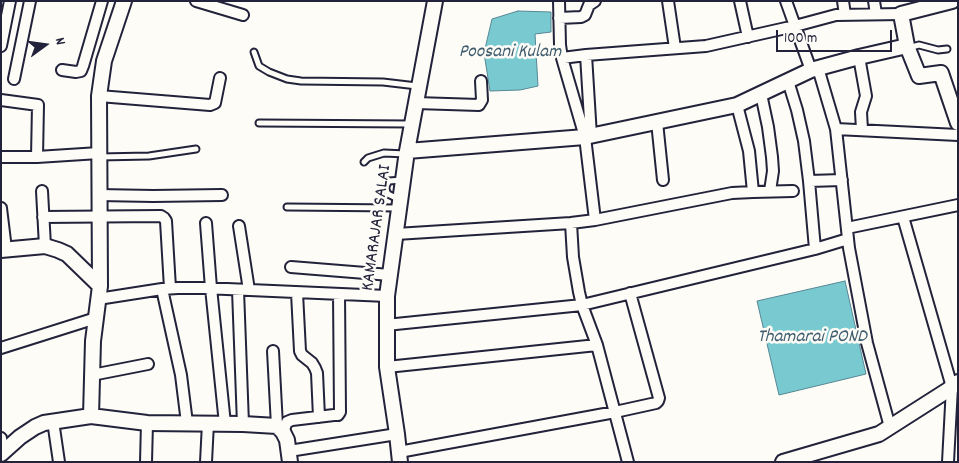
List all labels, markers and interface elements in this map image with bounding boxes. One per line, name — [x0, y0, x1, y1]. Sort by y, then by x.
north arrow — [20, 20, 70, 70]
scale bar — [779, 20, 895, 52]
text: 100 m — [784, 28, 817, 50]
text: N — [49, 36, 70, 47]
water label: Poosani Kulam — [459, 42, 561, 64]
street label: KAMARAJAR SALAI — [358, 164, 398, 292]
water label: Thamarai POND — [757, 327, 867, 349]

